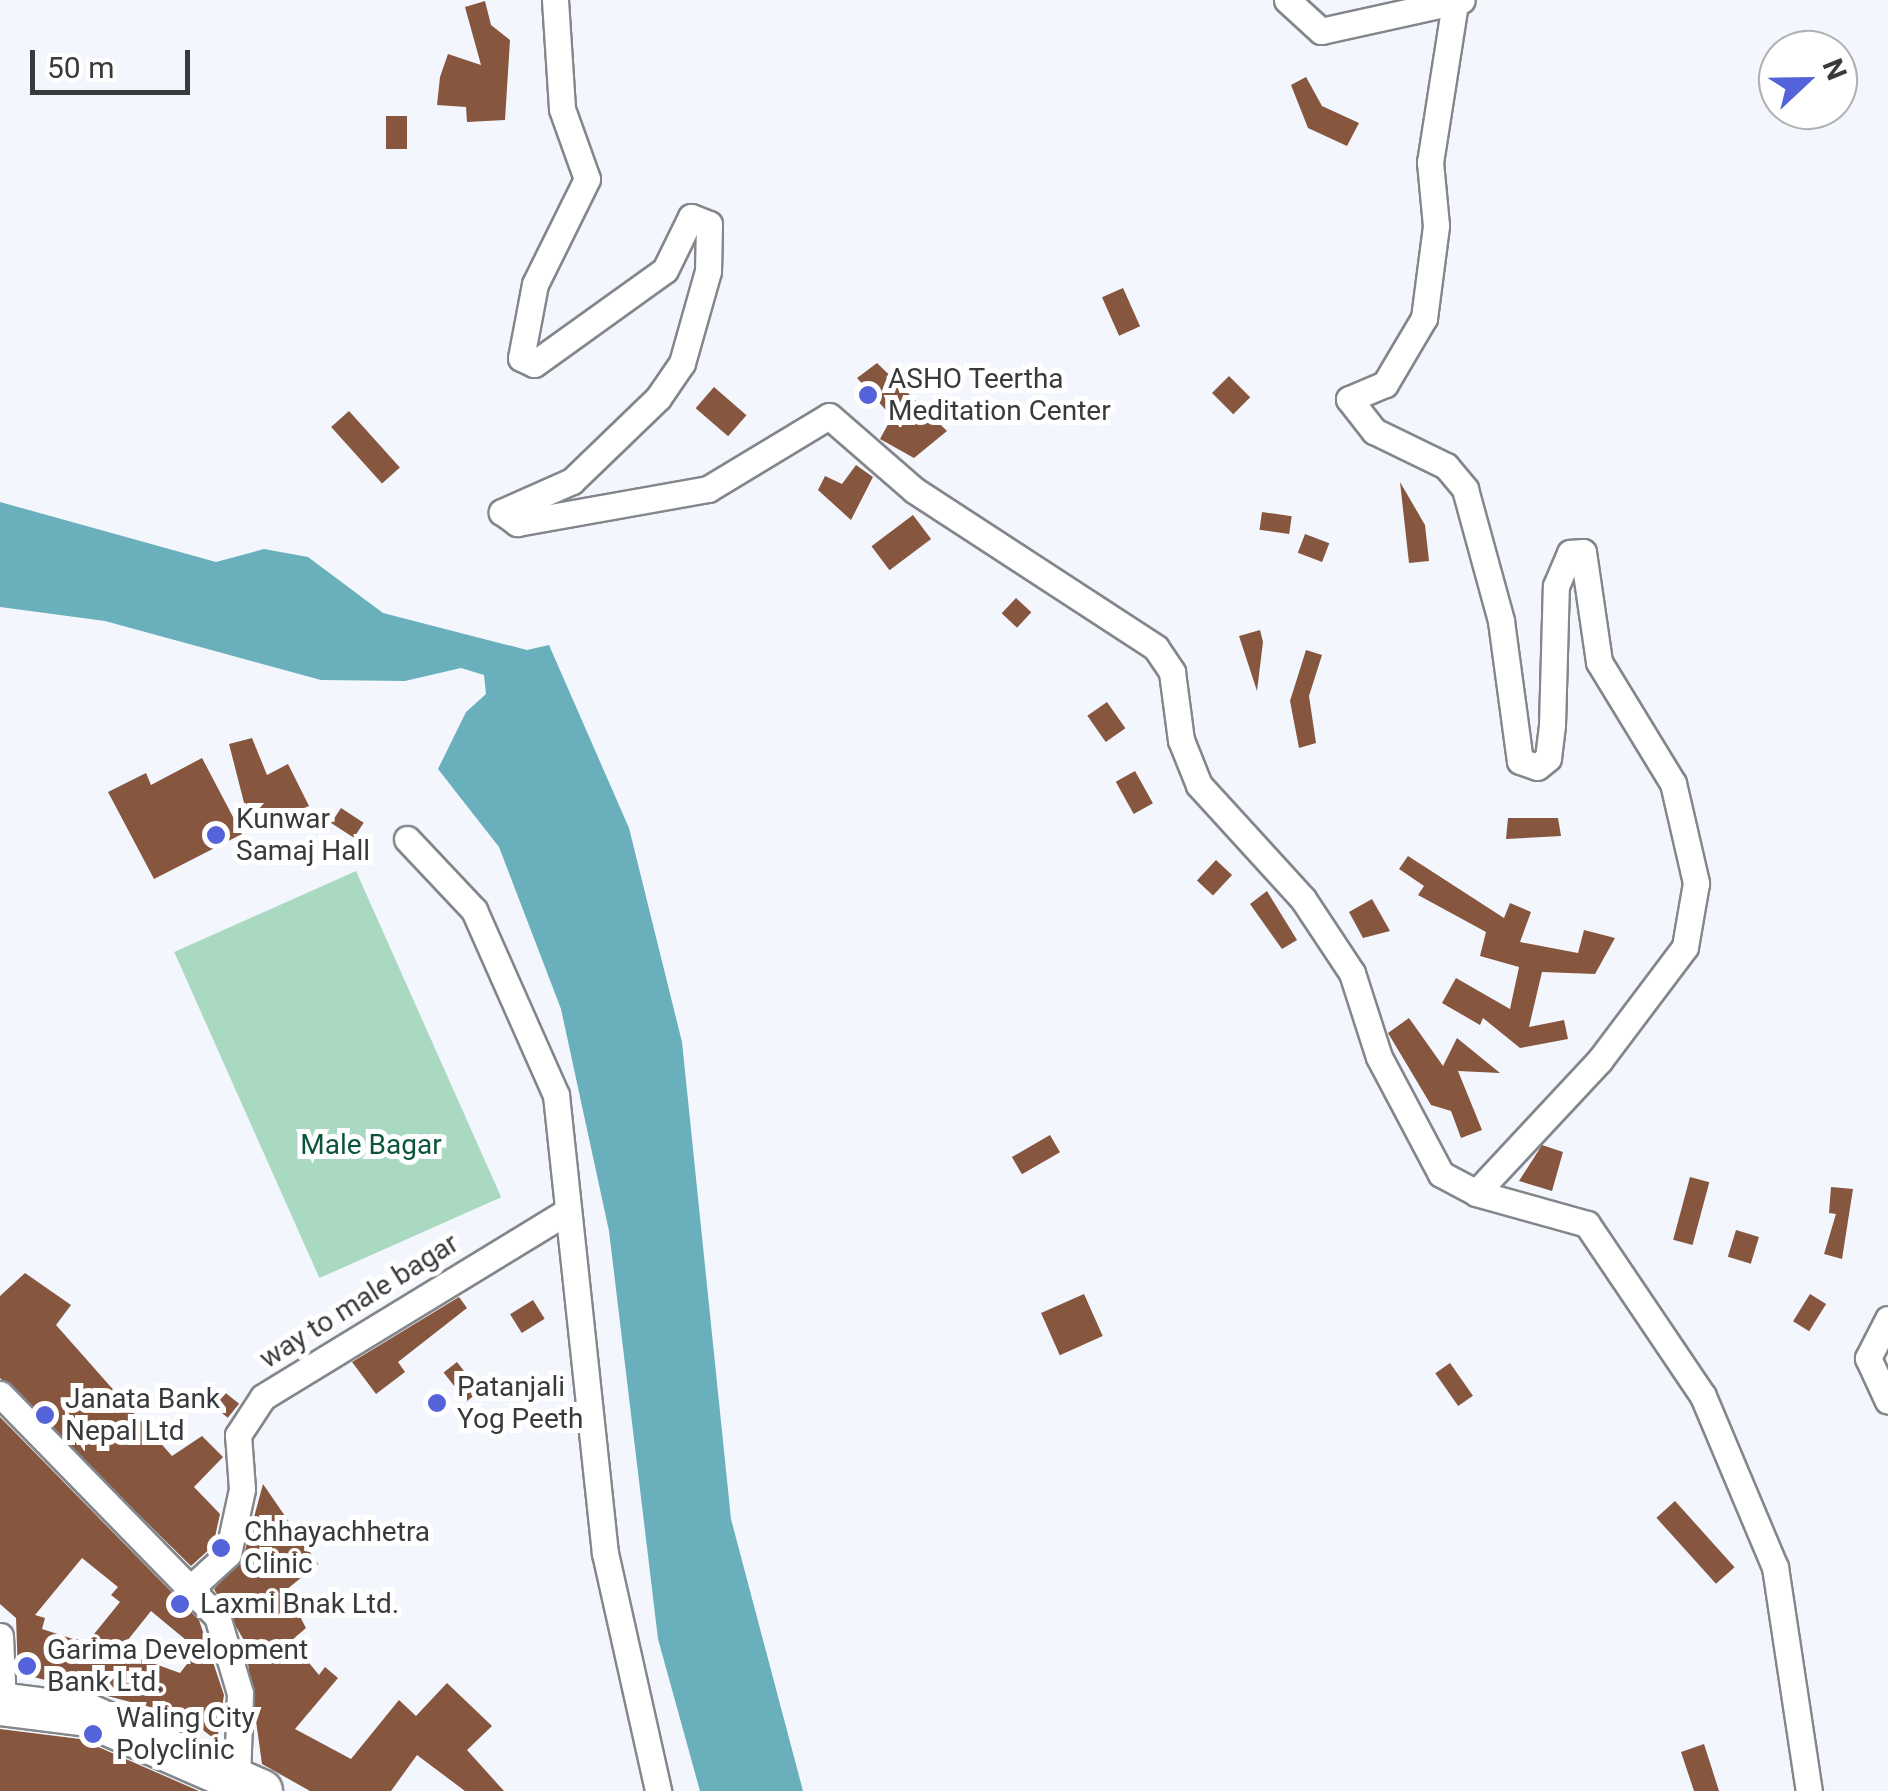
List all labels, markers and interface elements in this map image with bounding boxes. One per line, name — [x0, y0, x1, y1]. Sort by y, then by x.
scale bar — [35, 30, 195, 92]
north arrow — [1758, 30, 1858, 130]
text: 50 m — [47, 50, 114, 85]
text: N — [1815, 54, 1853, 85]
place label: ASHO Teertha Meditation Center — [888, 362, 1111, 428]
marker: ASHO Teertha Meditation Center — [857, 384, 879, 406]
place label: Kunwar Samaj Hall — [236, 802, 370, 868]
marker: Kunwar Samaj Hall — [205, 824, 227, 846]
park label: Male Bagar — [300, 1128, 442, 1162]
street label: way to male bagar — [253, 1226, 465, 1376]
place label: Patanjali Yog Peeth — [457, 1370, 583, 1436]
place label: Janata Bank Nepal Ltd — [65, 1382, 220, 1448]
marker: Patanjali Yog Peeth — [426, 1392, 448, 1414]
marker: Janata Bank Nepal Ltd — [34, 1404, 56, 1426]
place label: Chhayachhetra Clinic — [244, 1515, 430, 1581]
marker: Chhayachhetra Clinic — [208, 1535, 234, 1561]
place label: Laxmi Bnak Ltd. — [200, 1587, 399, 1621]
marker: Laxmi Bnak Ltd. — [169, 1593, 191, 1615]
place label: Garima Development Bank Ltd. — [47, 1633, 308, 1699]
marker: Garima Development Bank Ltd. — [16, 1655, 38, 1677]
place label: Waling City Polyclinic — [116, 1701, 255, 1767]
marker: Waling City Polyclinic — [80, 1721, 106, 1747]

